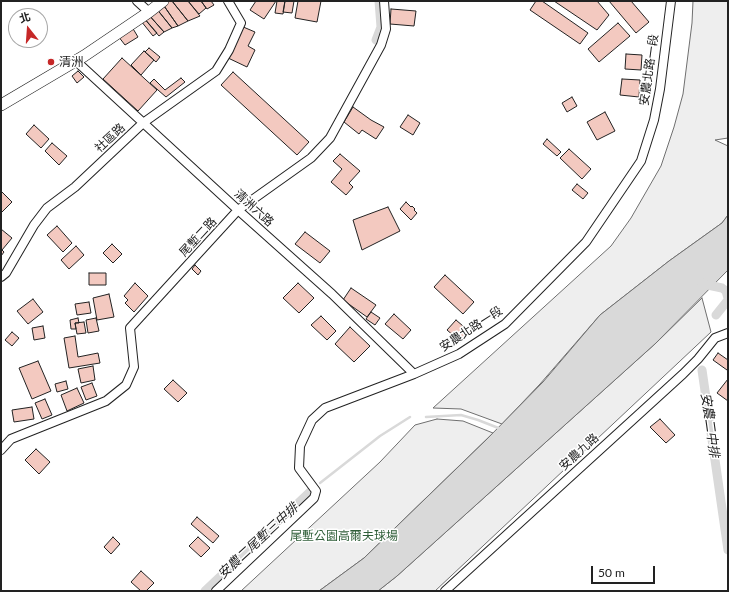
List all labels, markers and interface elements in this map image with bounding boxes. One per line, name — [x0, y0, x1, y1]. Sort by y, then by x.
north arrow — [8, 8, 48, 48]
text: 北 — [17, 9, 32, 25]
street label: 安農北路一段 — [637, 33, 661, 107]
place label: 清洲 — [59, 55, 83, 69]
marker: 清洲 — [46, 57, 56, 67]
street label: 社區路 — [92, 120, 128, 156]
street label: 清洲六路 — [231, 187, 277, 229]
street label: 尾塹二路 — [176, 215, 220, 259]
street label: 安農北路一段 — [437, 303, 505, 355]
water label: 安農二中排 — [698, 392, 722, 458]
street label: 安農九路 — [556, 431, 602, 473]
water label: 安農二尾塹三中排 — [215, 500, 301, 582]
park label: 尾塹公園高爾夫球場 — [290, 529, 398, 543]
scale bar — [593, 558, 657, 584]
text: 50 m — [598, 565, 625, 580]

